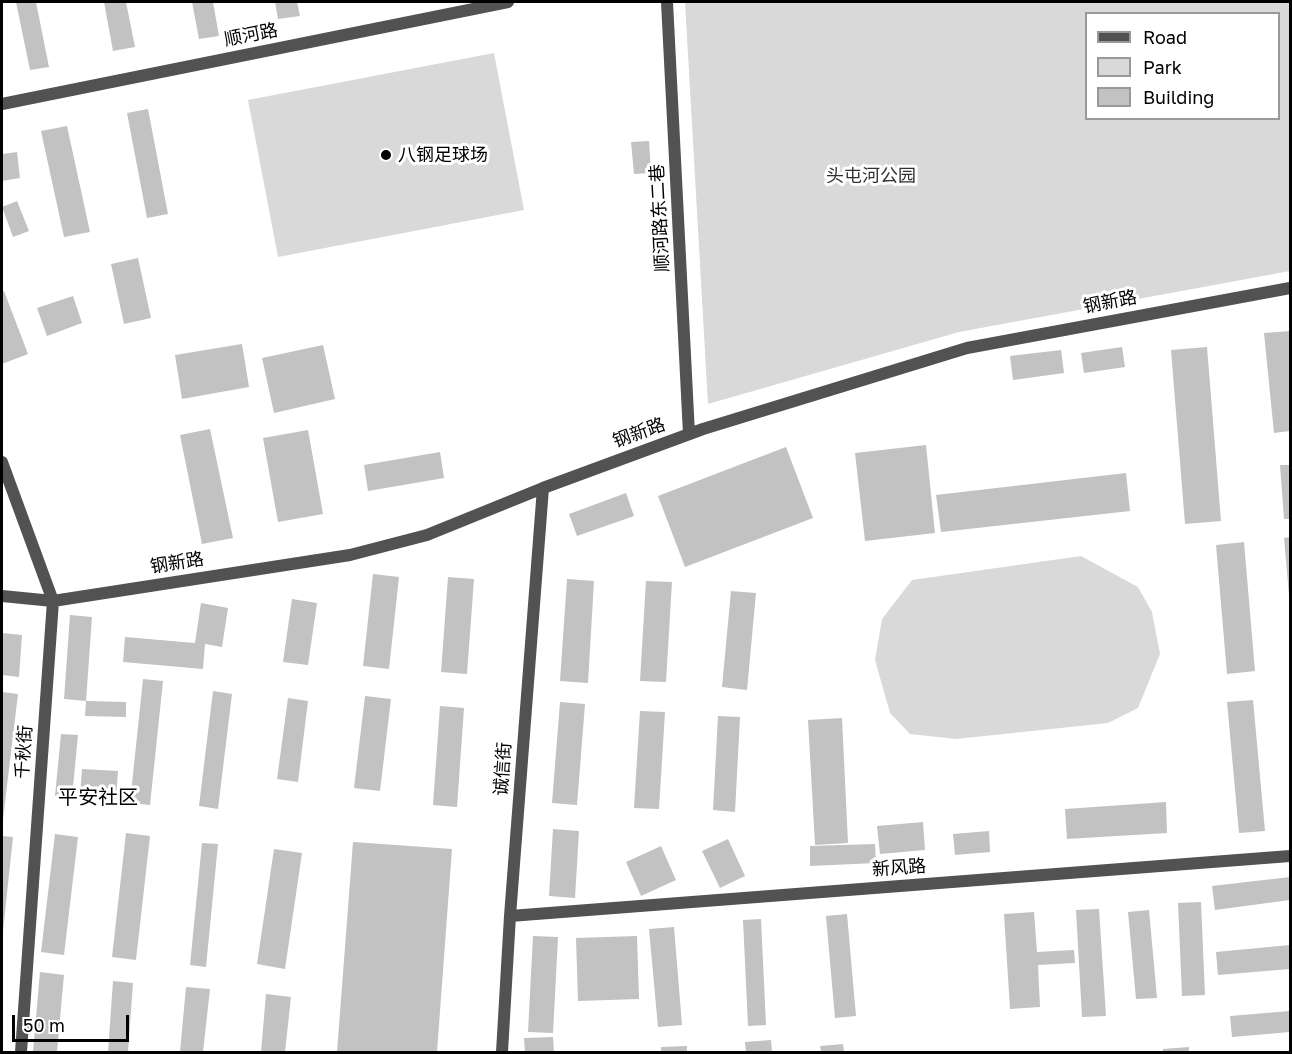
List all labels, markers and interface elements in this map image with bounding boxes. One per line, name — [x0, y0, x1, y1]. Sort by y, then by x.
legend — [1085, 12, 1280, 120]
street label: 顺河路 — [222, 19, 280, 51]
text: Road — [1143, 26, 1187, 48]
text: Park — [1143, 56, 1182, 78]
text: Building — [1143, 86, 1214, 108]
place label: 八钢足球场 — [398, 144, 488, 166]
marker: 八钢足球场 — [379, 148, 393, 162]
street label: 顺河路东二巷 — [646, 164, 674, 272]
park label: 头屯河公园 — [826, 165, 916, 187]
street label: 钢新路 — [1081, 286, 1139, 318]
street label: 钢新路 — [610, 414, 668, 452]
street label: 钢新路 — [149, 548, 205, 578]
street label: 千秋街 — [11, 724, 37, 780]
street label: 诚信街 — [490, 741, 516, 797]
district label: 平安社区 — [58, 786, 138, 810]
street label: 新风路 — [871, 855, 927, 881]
scale bar — [15, 1003, 132, 1041]
text: 50 m — [23, 1014, 65, 1036]

